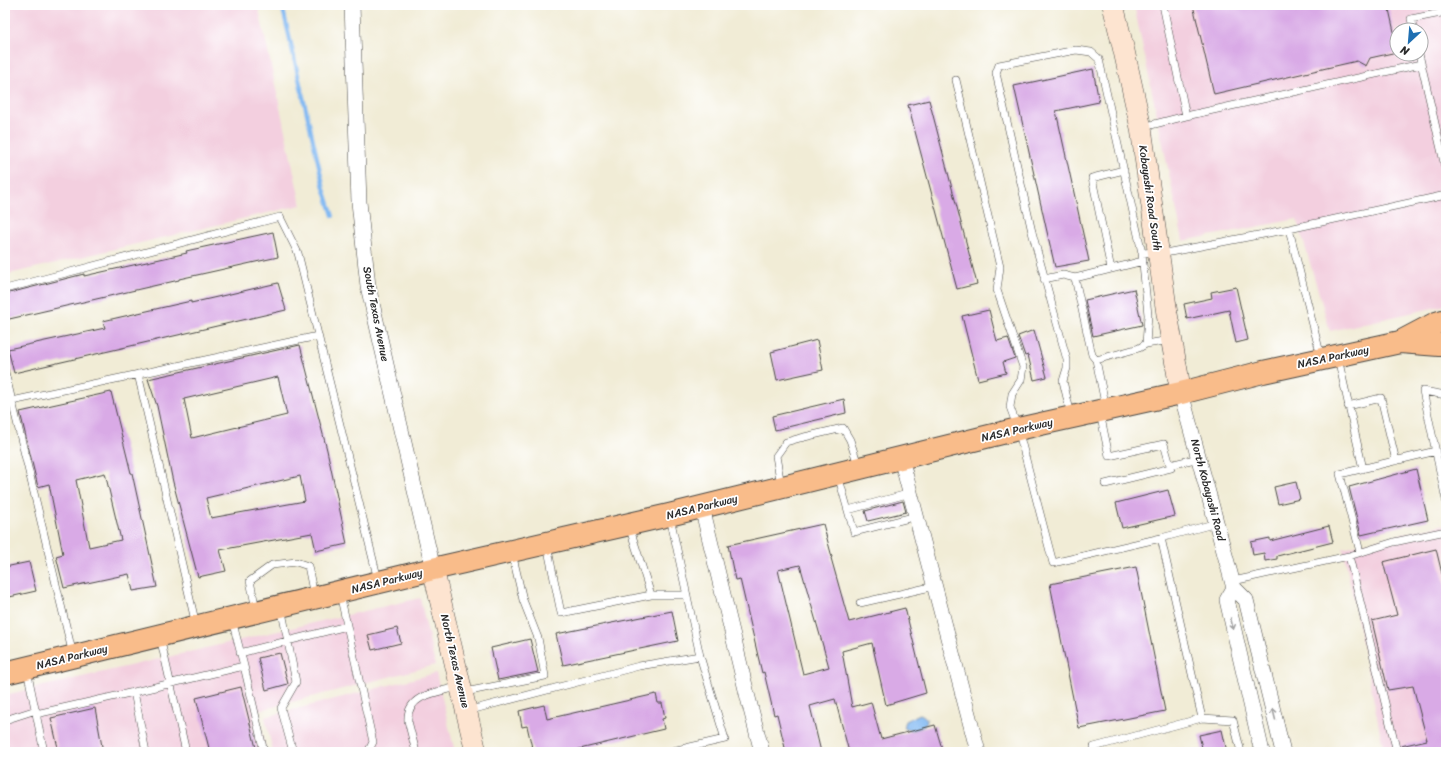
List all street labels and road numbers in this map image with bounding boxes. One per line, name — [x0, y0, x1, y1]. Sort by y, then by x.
street label: Kobayashi Road South — [1133, 144, 1167, 252]
street label: South Texas Avenue — [357, 265, 395, 364]
street label: NASA Parkway — [1295, 340, 1371, 374]
street label: NASA Parkway — [979, 412, 1055, 447]
street label: North Kobayashi Road — [1185, 437, 1231, 544]
street label: NASA Parkway — [664, 489, 740, 525]
street label: NASA Parkway — [349, 563, 425, 599]
street label: North Texas Avenue — [435, 612, 475, 710]
street label: NASA Parkway — [34, 639, 110, 675]

